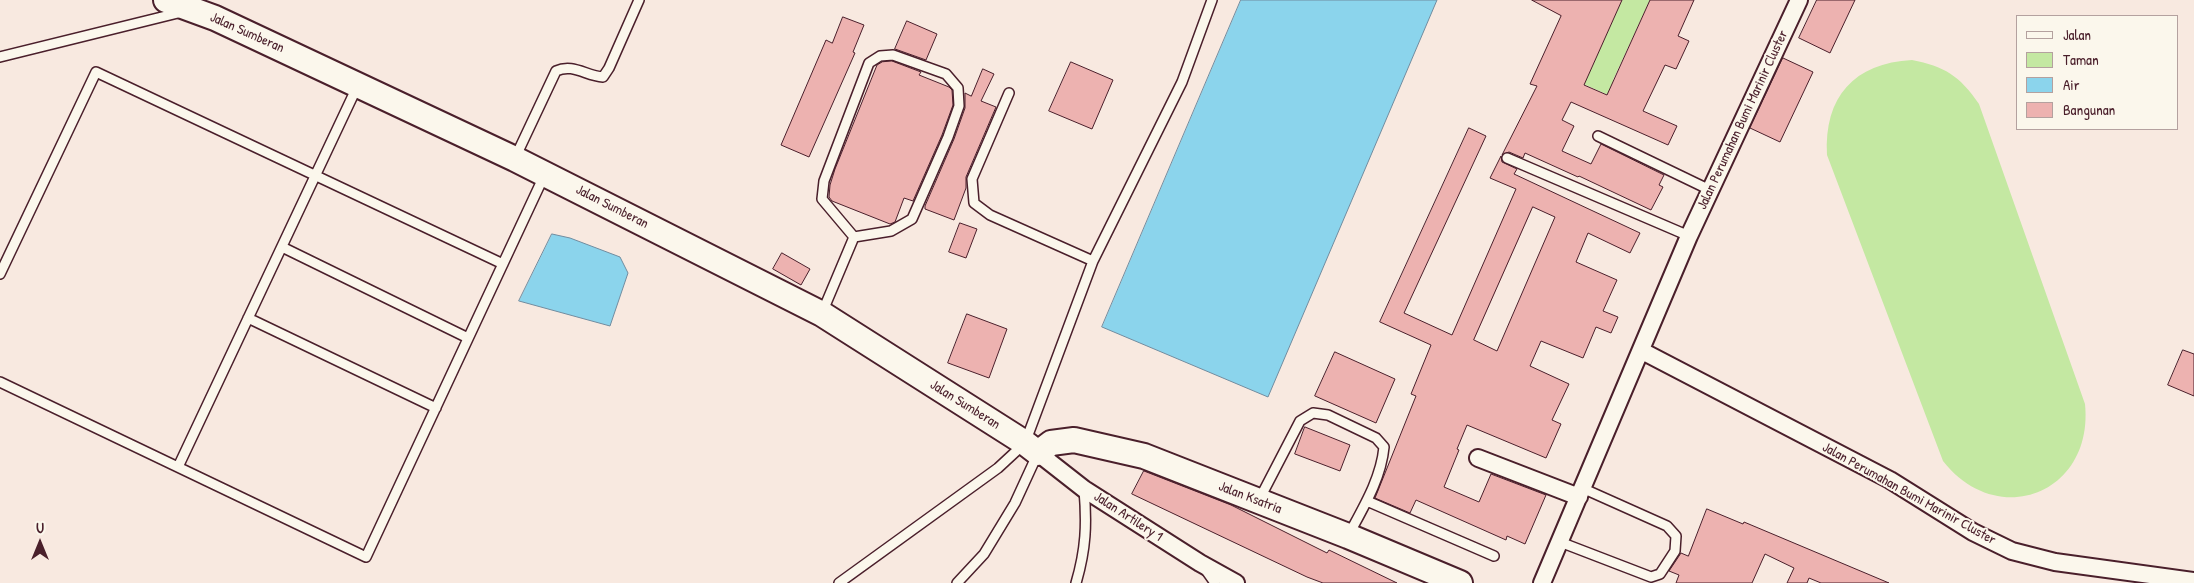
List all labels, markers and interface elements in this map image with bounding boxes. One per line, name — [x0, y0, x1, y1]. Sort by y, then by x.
street label: Jalan Sumberan — [207, 9, 287, 57]
legend — [2016, 15, 2179, 130]
text: Jalan — [2063, 24, 2091, 45]
street label: Jalan Perumahan Bumi Marinir Cluster — [1694, 28, 1792, 212]
text: Taman — [2063, 49, 2099, 70]
text: Air — [2063, 74, 2079, 95]
text: Bangunan — [2063, 99, 2115, 120]
street label: Jalan Sumberan — [573, 181, 651, 233]
street label: Jalan Sumberan — [927, 377, 1003, 433]
street label: Jalan Perumahan Bumi Marinir Cluster — [1819, 439, 1999, 549]
street label: Jalan Ksatria — [1216, 478, 1284, 518]
street label: Jalan Artilery 1 — [1091, 489, 1165, 545]
north arrow — [15, 518, 65, 568]
text: U — [36, 518, 44, 537]

